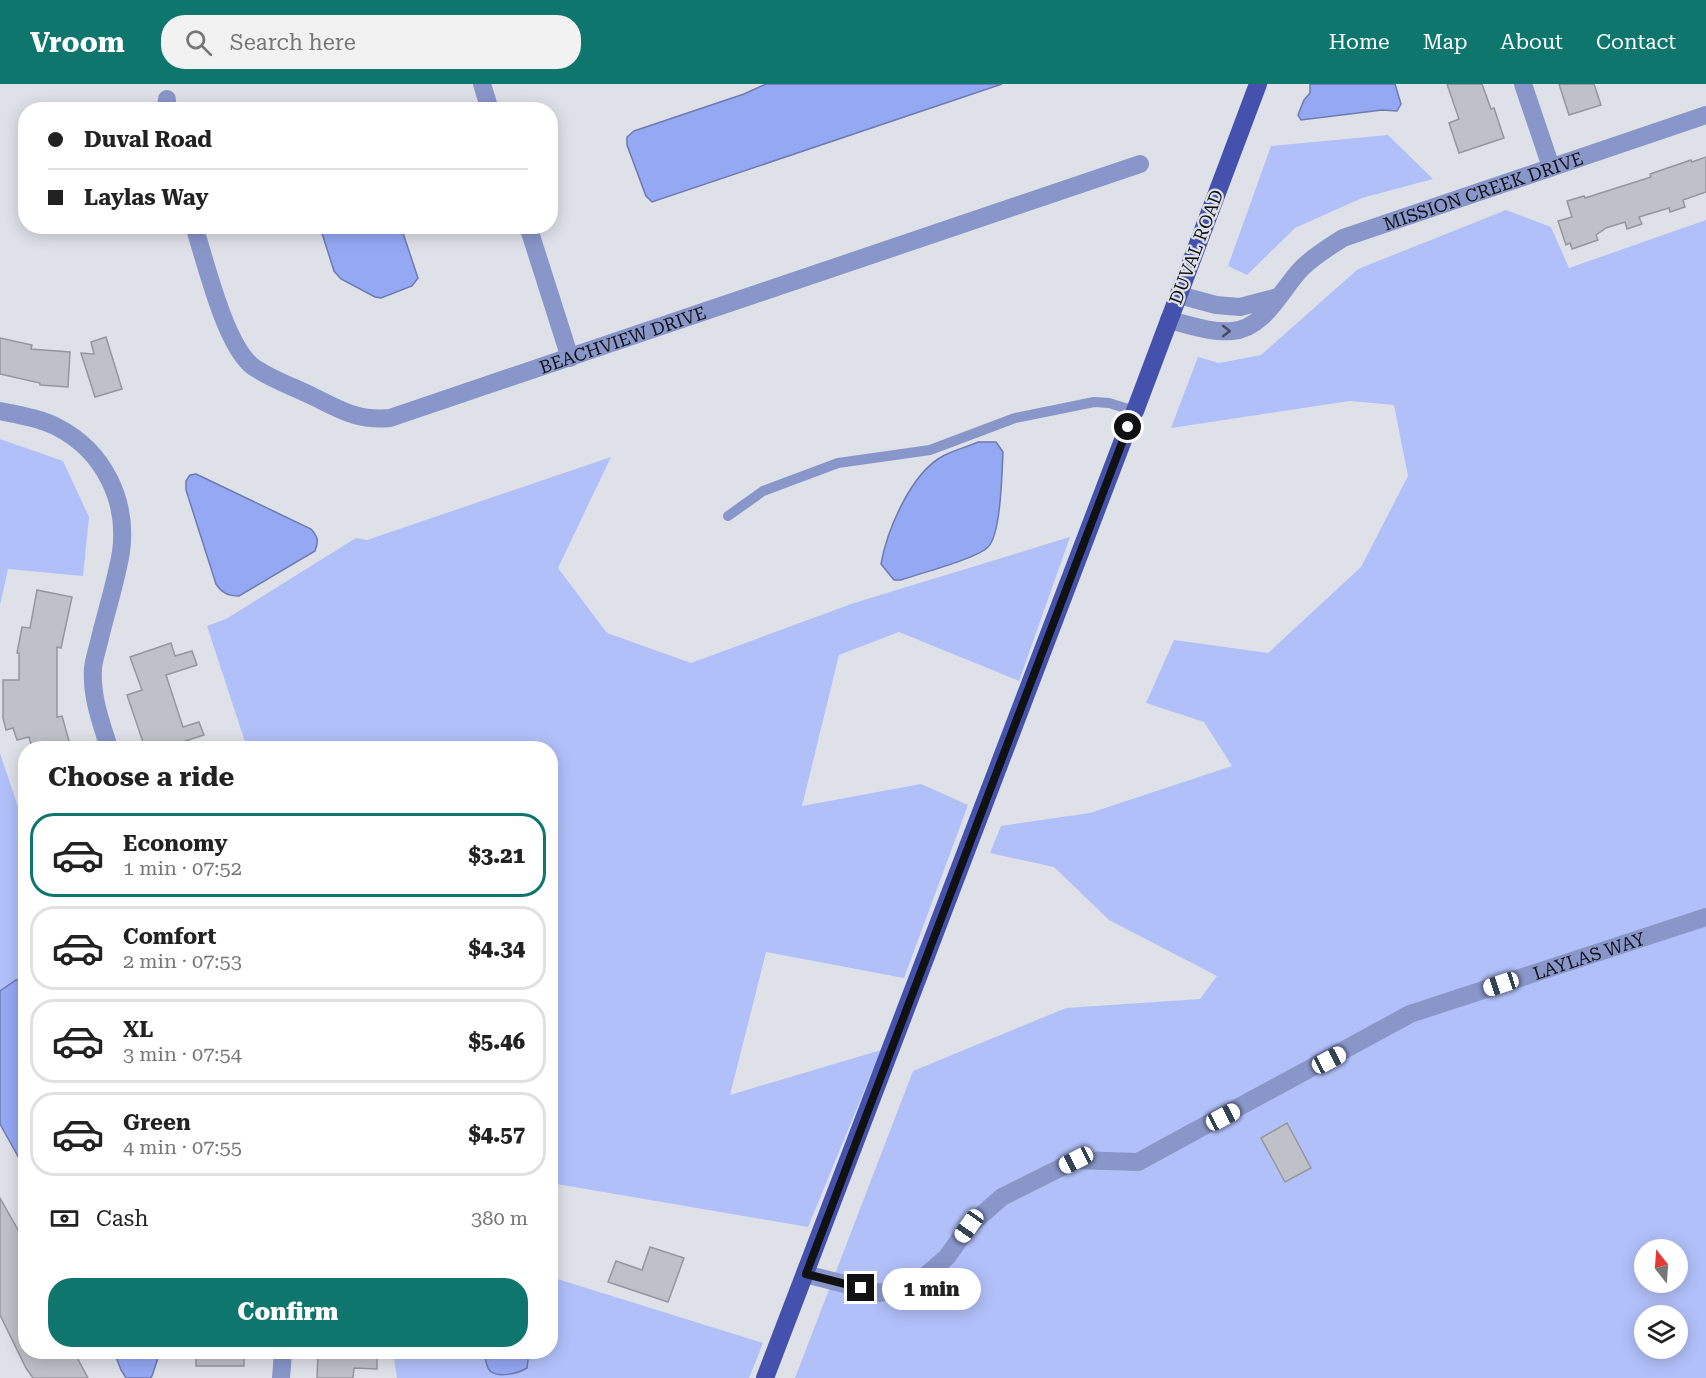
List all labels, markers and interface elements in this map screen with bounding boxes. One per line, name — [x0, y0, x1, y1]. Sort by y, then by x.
search box — [161, 15, 581, 69]
text: Vroom — [30, 26, 125, 59]
icon: search — [182, 26, 215, 59]
text: Search here — [230, 30, 356, 55]
text: Home — [1329, 30, 1390, 54]
text: Map — [1423, 30, 1468, 54]
text: About — [1501, 30, 1563, 54]
text: Contact — [1596, 30, 1676, 54]
text: Duval Road — [84, 127, 212, 152]
street label: MISSION CREEK DRIVE — [1380, 147, 1586, 234]
text: Laylas Way — [84, 185, 209, 210]
street label: DUVAL ROAD — [1165, 187, 1228, 307]
street label: BEACHVIEW DRIVE — [536, 301, 709, 377]
one-way arrow — [1222, 325, 1231, 337]
route start — [1114, 413, 1141, 440]
text: Choose a ride — [48, 761, 234, 793]
icon: car — [51, 828, 105, 882]
text: Economy — [123, 831, 227, 856]
text: $3.21 — [468, 843, 525, 868]
text: 1 min · 07:52 — [123, 856, 242, 880]
icon: car — [51, 921, 105, 975]
text: Comfort — [123, 924, 216, 949]
street label: LAYLAS WAY — [1530, 927, 1648, 984]
text: $4.34 — [468, 936, 525, 961]
text: 2 min · 07:53 — [123, 949, 242, 973]
car — [1481, 970, 1521, 998]
icon: car — [51, 1014, 105, 1068]
text: XL — [123, 1017, 153, 1042]
text: $5.46 — [468, 1029, 525, 1054]
text: 3 min · 07:54 — [123, 1042, 242, 1066]
car — [1309, 1044, 1349, 1076]
car — [1203, 1101, 1243, 1133]
icon: car — [51, 1107, 105, 1161]
text: Green — [123, 1110, 191, 1135]
text: $4.57 — [468, 1122, 525, 1147]
text: 4 min · 07:55 — [123, 1135, 242, 1159]
car — [1056, 1144, 1096, 1176]
icon: cash — [48, 1202, 81, 1235]
text: Cash — [96, 1206, 148, 1231]
text: 380 m — [471, 1206, 528, 1230]
car — [951, 1206, 987, 1246]
north arrow — [1634, 1239, 1688, 1293]
map controls — [1634, 1239, 1688, 1359]
callout: 1 min — [882, 1267, 981, 1309]
route end — [847, 1274, 874, 1301]
text: 1 min — [903, 1277, 960, 1301]
button: Confirm — [48, 1278, 528, 1347]
button: layers — [1634, 1305, 1688, 1359]

